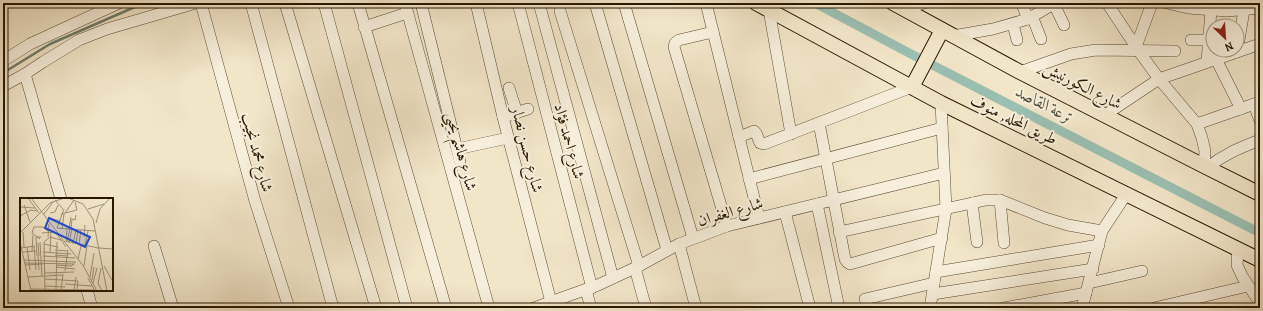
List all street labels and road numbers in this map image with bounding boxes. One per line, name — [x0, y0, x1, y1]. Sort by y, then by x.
street label: شارع الكورنيش — [1039, 57, 1126, 117]
street label: طريق المحله, منوف — [966, 89, 1061, 150]
street label: شارع احمد فؤاد — [546, 101, 590, 182]
street label: شارع حسن نصار — [503, 102, 548, 195]
street label: شارع هاشم يحيى — [435, 109, 482, 195]
street label: شارع محمد نجيب — [234, 110, 278, 195]
street label: شارع الغفران — [695, 192, 766, 234]

